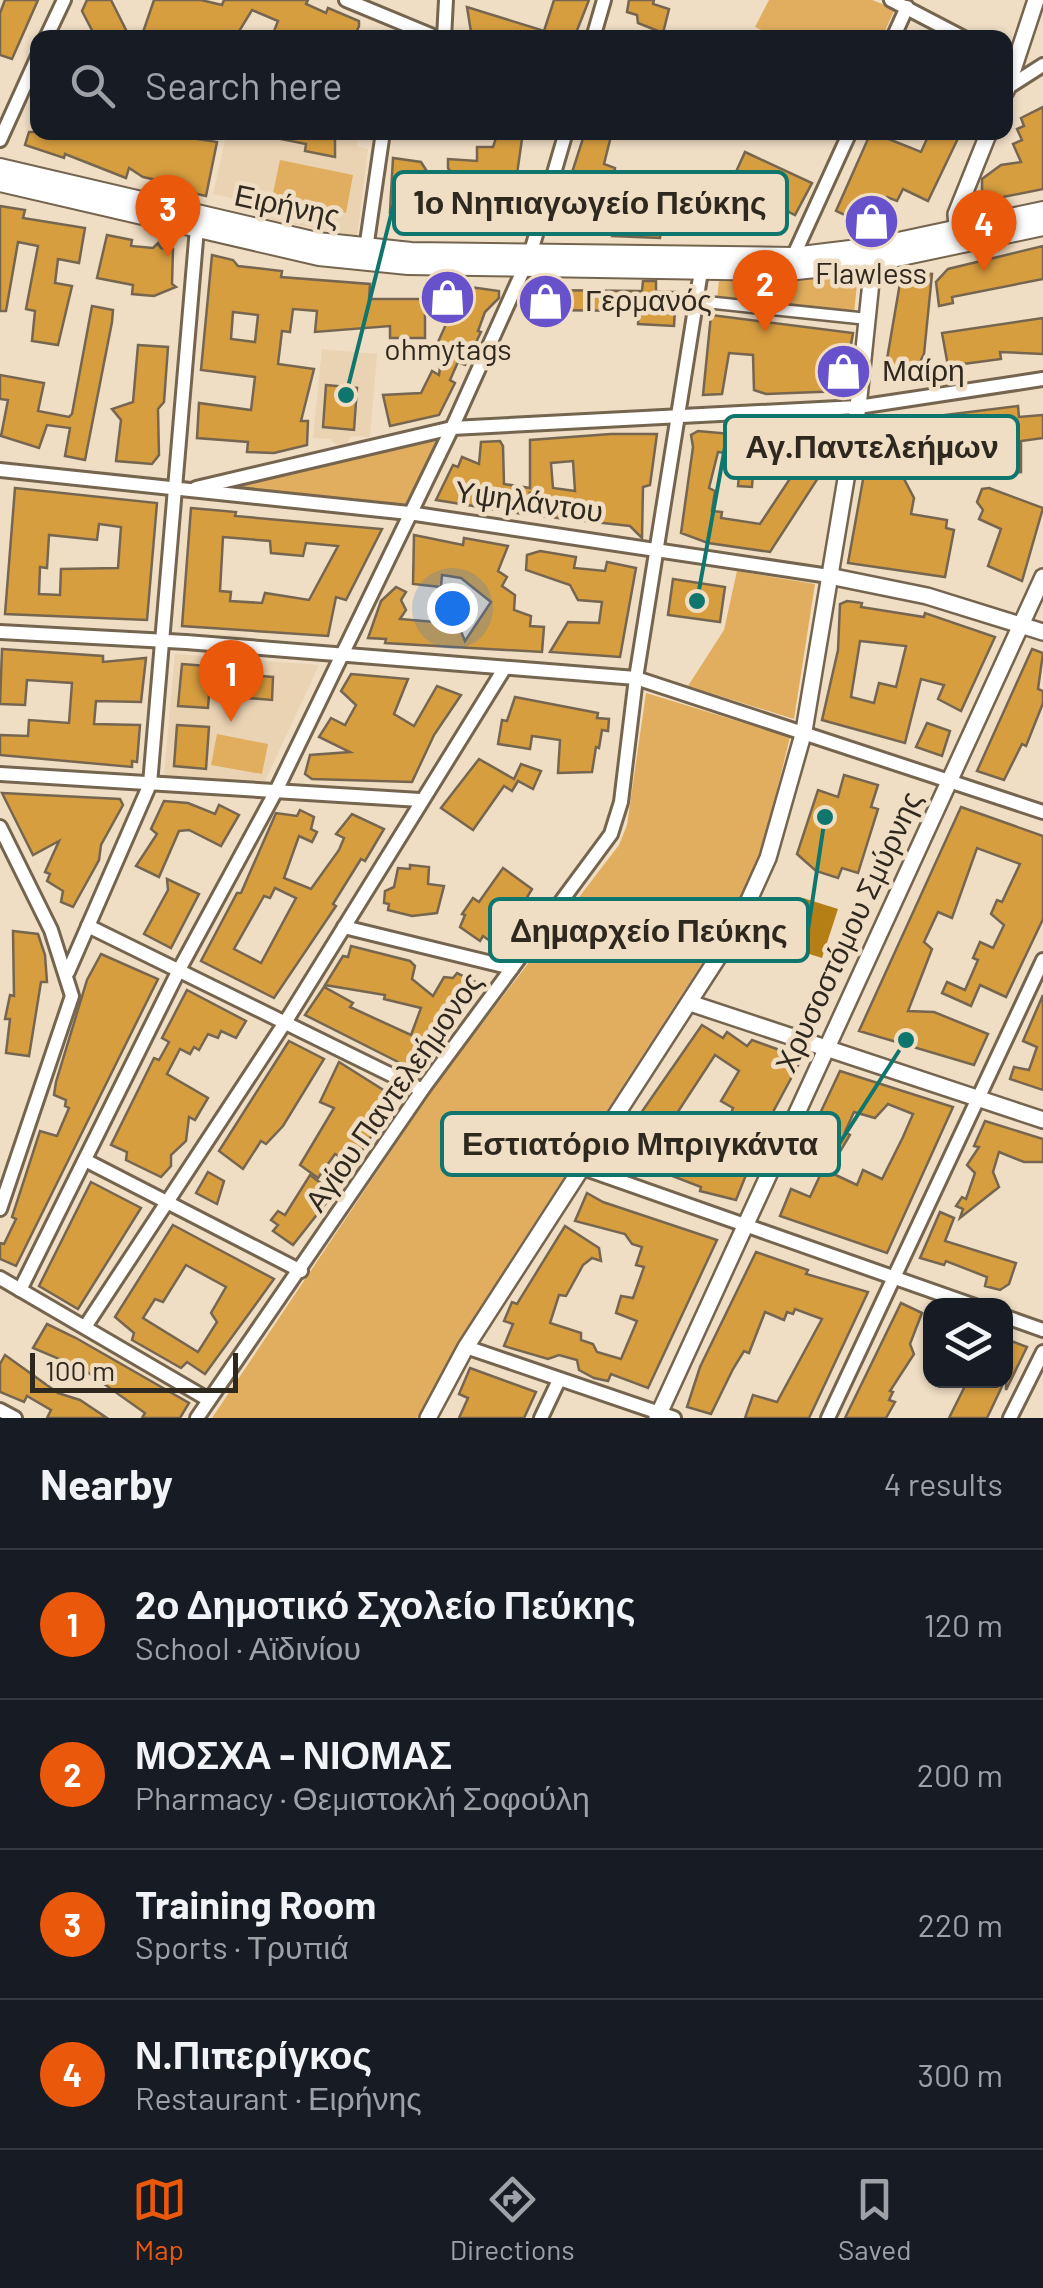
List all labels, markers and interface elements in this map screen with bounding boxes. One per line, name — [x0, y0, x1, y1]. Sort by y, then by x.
search box — [30, 30, 1013, 140]
icon: search — [65, 58, 120, 113]
text: Search here — [145, 62, 343, 108]
callout: 1ο Νηπιαγωγείο Πεύκης — [394, 172, 787, 234]
pin: 3 — [136, 174, 200, 257]
street label: Ειρήνης — [232, 175, 343, 233]
text: 1ο Νηπιαγωγείο Πεύκης — [413, 182, 767, 221]
pin: 4 — [952, 190, 1016, 272]
shop icon: Flawless — [841, 191, 901, 251]
pin: 2 — [732, 250, 798, 332]
place label: Flawless — [815, 254, 927, 290]
shop icon: ohmytags — [418, 267, 478, 327]
shop icon: Γερμανός — [516, 271, 576, 331]
place label: Γερμανός — [585, 281, 712, 317]
place label: ohmytags — [384, 330, 512, 366]
shop icon: Μαίρη — [813, 341, 873, 401]
place label: Μαίρη — [882, 351, 965, 387]
callout: Αγ.Παντελεήμων — [725, 416, 1018, 478]
text: Αγ.Παντελεήμων — [745, 426, 999, 465]
street label: Υψηλάντου — [453, 472, 606, 528]
your location — [427, 583, 478, 634]
pin: 1 — [198, 640, 264, 722]
street label: Χρυσοστόμου Σμύρνης — [766, 785, 928, 1077]
callout: Δημαρχείο Πεύκης — [490, 899, 808, 961]
text: Δημαρχείο Πεύκης — [510, 910, 788, 949]
street label: Αγίου Παντελεήμονος — [296, 964, 488, 1217]
callout: Εστιατόριο Μπριγκάντα — [442, 1113, 839, 1175]
text: Εστιατόριο Μπριγκάντα — [462, 1123, 818, 1162]
map controls — [923, 1298, 1013, 1388]
button: layers — [923, 1298, 1013, 1388]
scale bar — [30, 1348, 238, 1392]
text: 100 m — [45, 1353, 115, 1387]
text: Nearby — [40, 1458, 173, 1508]
text: 4 results — [884, 1464, 1003, 1502]
text: 2ο Δημοτικό Σχολείο Πεύκης — [135, 1581, 636, 1627]
text: 1 — [67, 1605, 78, 1643]
text: 120 m — [924, 1605, 1003, 1643]
text: School · Αϊδινίου — [135, 1628, 361, 1666]
text: ΜΟΣΧΑ - ΝΙΟΜΑΣ — [135, 1731, 452, 1777]
text: 2 — [64, 1755, 81, 1793]
text: 200 m — [917, 1755, 1003, 1793]
text: Pharmacy · Θεμιστοκλή Σοφούλη — [135, 1778, 590, 1816]
text: Training Room — [135, 1881, 376, 1927]
text: 3 — [64, 1905, 81, 1943]
text: 220 m — [918, 1905, 1003, 1943]
text: Sports · Τρυπιά — [135, 1927, 349, 1965]
text: Ν.Πιπερίγκος — [135, 2031, 372, 2077]
text: 4 — [63, 2055, 82, 2093]
text: 300 m — [917, 2055, 1003, 2093]
text: Restaurant · Ειρήνης — [135, 2078, 422, 2116]
tab: Map — [132, 2172, 187, 2266]
tab: Directions — [450, 2172, 575, 2266]
tab: Saved — [838, 2172, 911, 2266]

